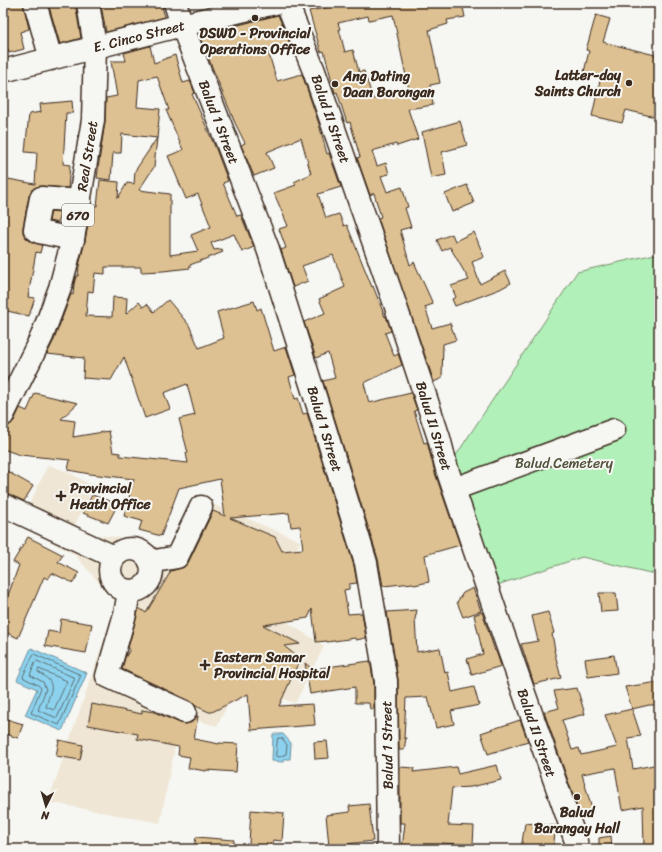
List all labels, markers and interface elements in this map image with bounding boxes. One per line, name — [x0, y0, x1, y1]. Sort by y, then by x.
street label: E. Cinco Street — [91, 13, 188, 60]
marker: DSWD - Provincial Operations Office — [250, 13, 260, 23]
place label: DSWD - Provincial Operations Office — [199, 21, 312, 62]
place label: Latter-day Saints Church — [534, 63, 622, 104]
place label: Ang Dating Daan Borongan — [342, 64, 435, 105]
street label: Balud II Street — [304, 71, 357, 167]
street label: Balud 1 Street — [191, 76, 246, 168]
marker: Latter-day Saints Church — [624, 78, 634, 88]
marker: Ang Dating Daan Borongan — [330, 79, 340, 89]
street label: Real Street — [70, 119, 105, 193]
road number: 670 — [62, 204, 94, 226]
street label: Balud II Street — [408, 378, 459, 474]
street label: Balud 1 Street — [300, 383, 349, 475]
park label: Balud Cemetery — [515, 451, 614, 476]
place label: Provincial Heath Office — [69, 476, 152, 517]
marker: Provincial Heath Office — [55, 490, 67, 502]
place label: Eastern Samar Provincial Hospital — [214, 645, 331, 686]
marker: Eastern Samar Provincial Hospital — [199, 659, 211, 671]
street label: Balud II Street — [510, 685, 563, 781]
street label: Balud 1 Street — [374, 700, 401, 790]
north arrow — [26, 786, 66, 826]
marker: Balud Barangay Hall — [572, 792, 582, 802]
place label: Balud Barangay Hall — [534, 800, 621, 841]
text: N — [40, 806, 51, 825]

